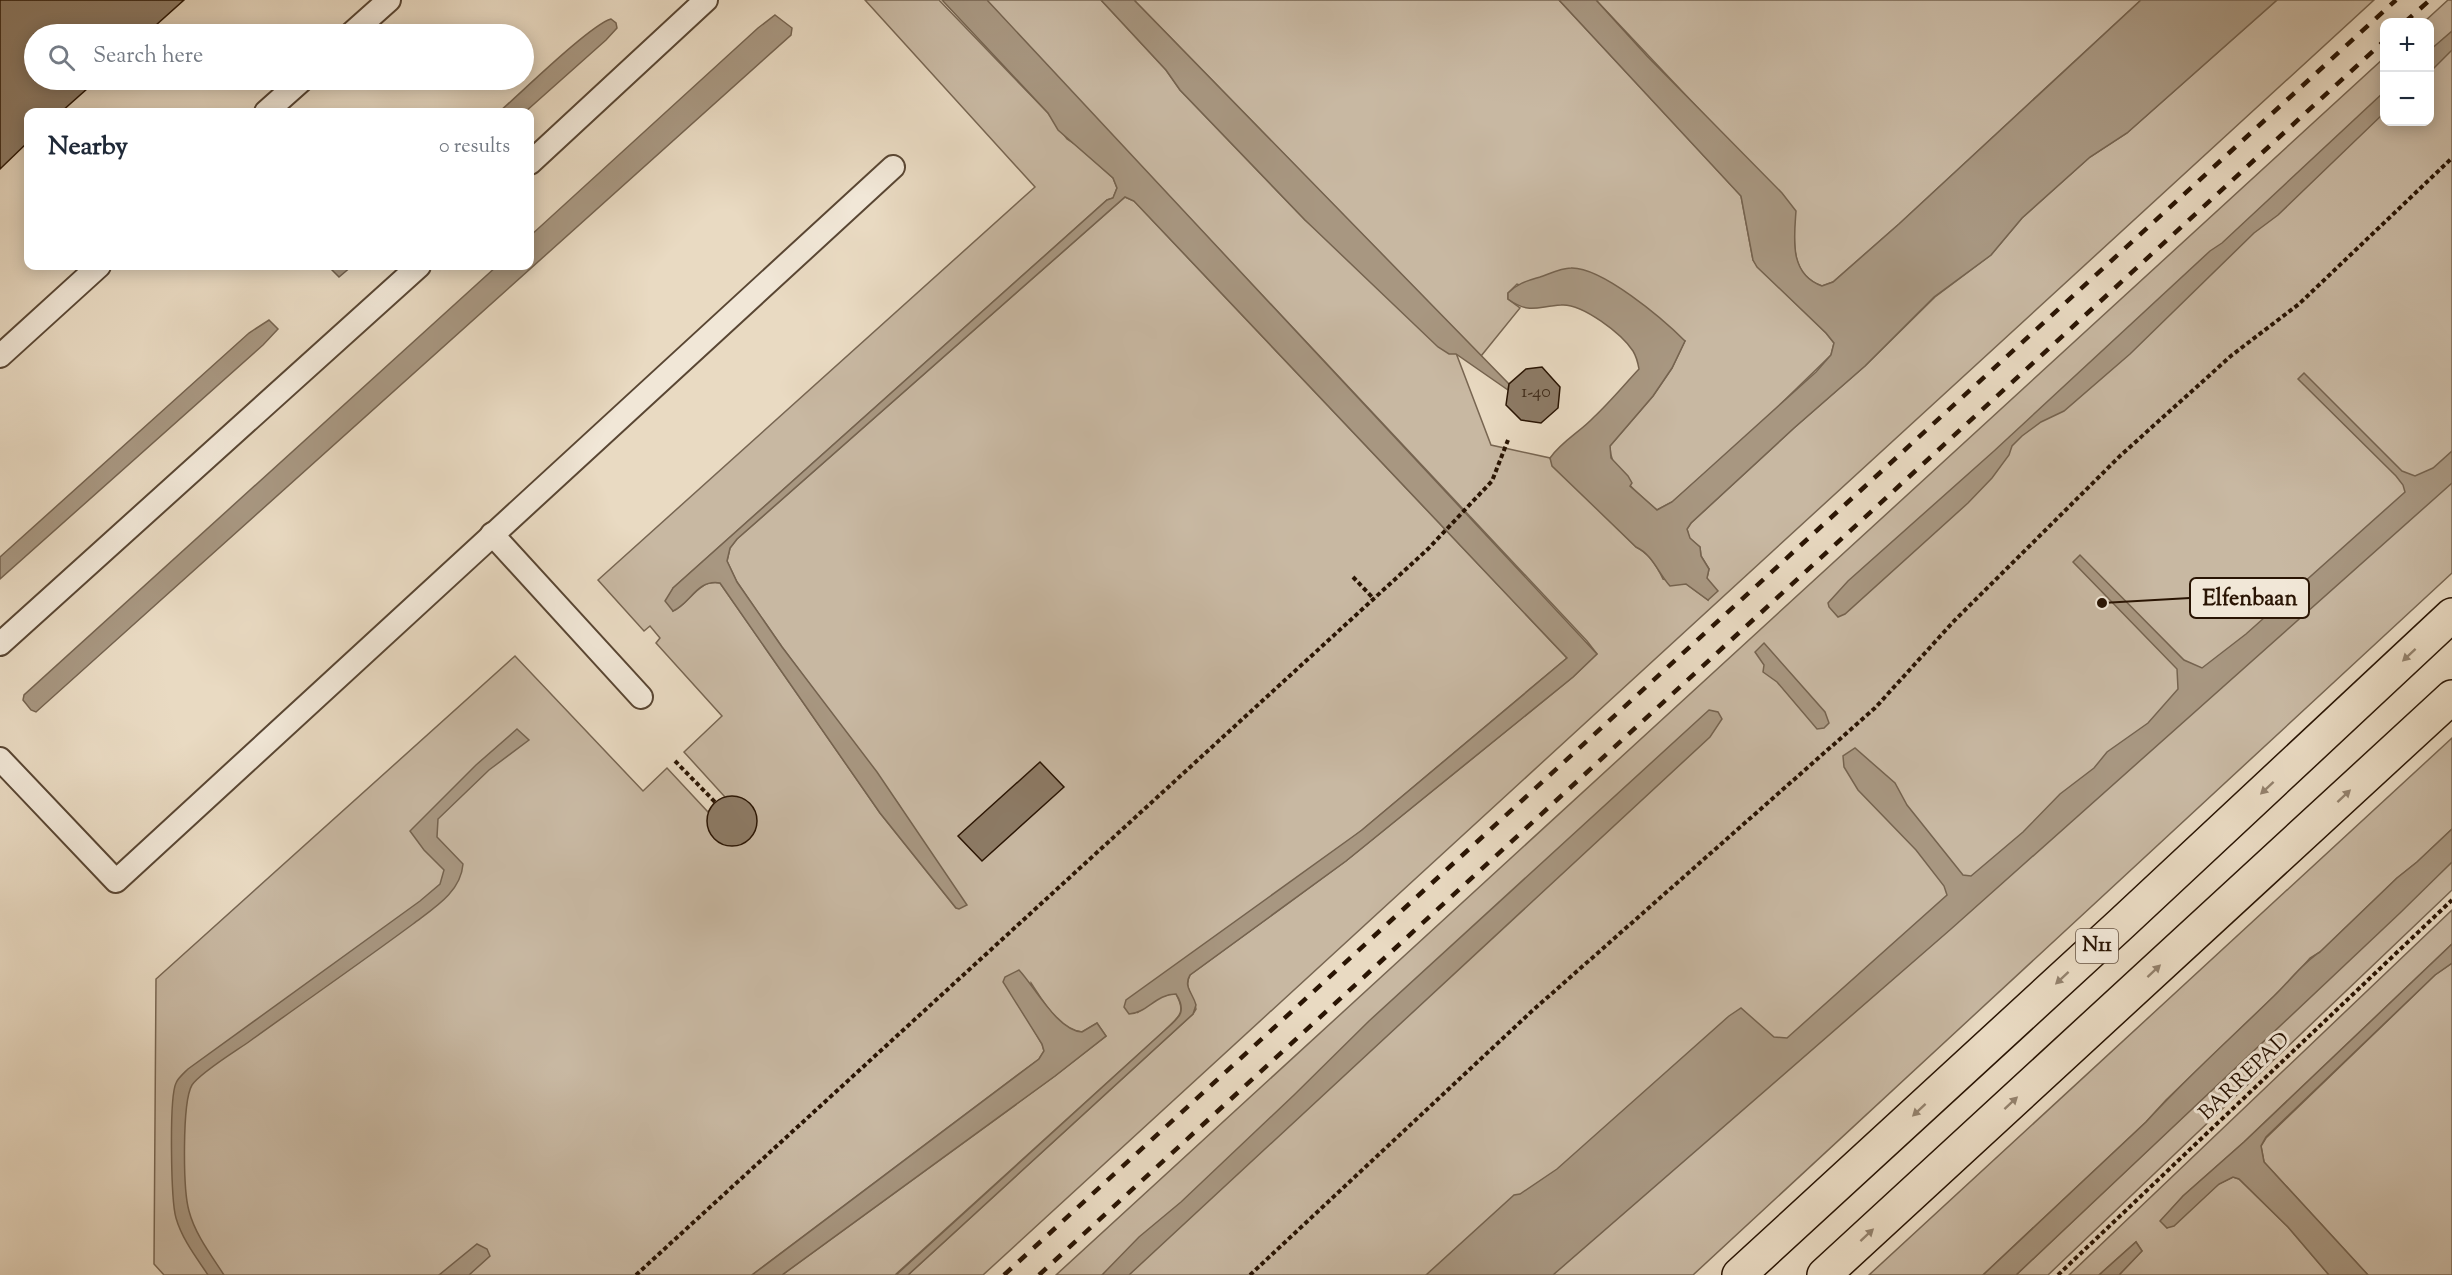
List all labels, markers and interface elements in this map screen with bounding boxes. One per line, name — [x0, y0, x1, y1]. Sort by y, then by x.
map controls — [2380, 18, 2434, 126]
button: + — [2380, 18, 2434, 72]
search box — [24, 24, 534, 90]
icon: search — [45, 41, 78, 74]
text: Search here — [93, 41, 203, 73]
button: − — [2380, 72, 2434, 126]
text: Nearby — [48, 129, 128, 166]
text: 0 results — [439, 133, 510, 162]
house number: 1-40 — [1521, 380, 1551, 406]
callout: Elfenbaan — [2190, 578, 2309, 618]
text: Elfenbaan — [2203, 584, 2297, 616]
one-way arrow — [2402, 648, 2417, 662]
one-way arrow — [2259, 781, 2274, 795]
one-way arrow — [2336, 790, 2351, 803]
road number: N11 — [2076, 929, 2118, 963]
one-way arrow — [2146, 965, 2161, 978]
one-way arrow — [2055, 971, 2070, 984]
street label: BARREPAD — [2193, 1026, 2297, 1128]
one-way arrow — [2003, 1096, 2018, 1110]
one-way arrow — [1911, 1103, 1926, 1117]
one-way arrow — [1860, 1228, 1875, 1242]

